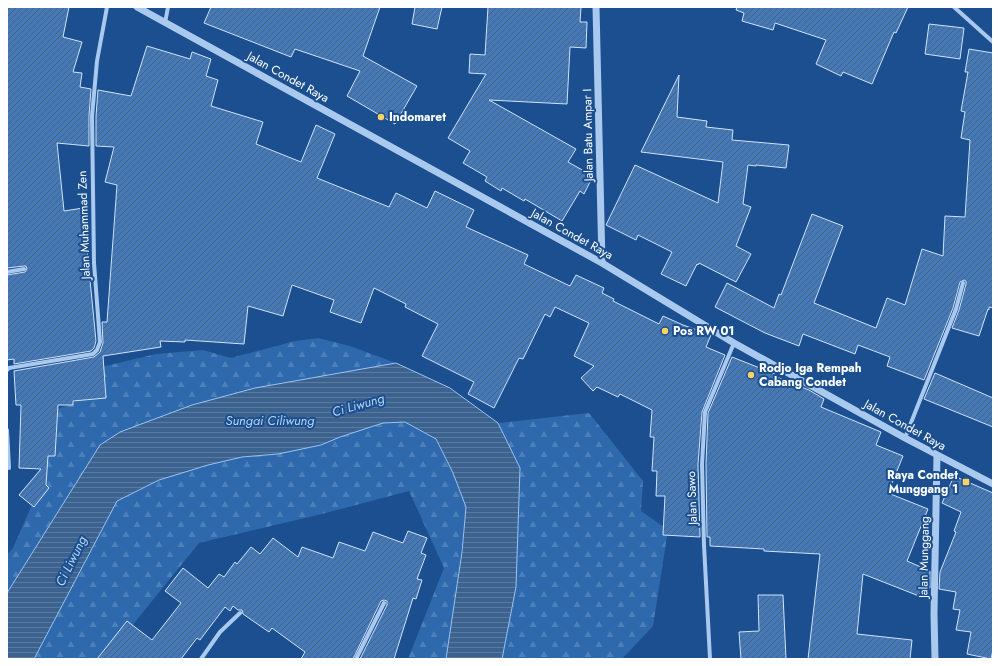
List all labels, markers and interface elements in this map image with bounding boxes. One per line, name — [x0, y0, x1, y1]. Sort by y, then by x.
street label: Jalan Condet Raya — [242, 46, 332, 107]
street label: Jalan Batu Ampar I — [578, 88, 598, 184]
place label: Indomaret — [389, 108, 446, 126]
marker: Indomaret — [376, 112, 386, 122]
street label: Jalan Muhammad Zen — [73, 170, 95, 282]
street label: Jalan Condet Raya — [526, 203, 616, 264]
place label: Pos RW 01 — [673, 322, 734, 340]
marker: Pos RW 01 — [660, 326, 670, 336]
place label: Rodjo Iga Rempah Cabang Condet — [759, 359, 862, 391]
marker: Rodjo Iga Rempah Cabang Condet — [746, 370, 756, 380]
water label: Ci Liwung — [330, 388, 386, 422]
street label: Jalan Condet Raya — [859, 394, 949, 455]
water label: Sungai Ciliwung — [226, 411, 314, 430]
place label: Raya Condet Munggang 1 — [887, 466, 958, 498]
street label: Jalan Sawo — [682, 470, 702, 527]
marker: Raya Condet Munggang 1 — [961, 477, 971, 487]
street label: Jalan Munggang — [914, 516, 934, 600]
water label: Ci Liwung — [51, 533, 91, 589]

